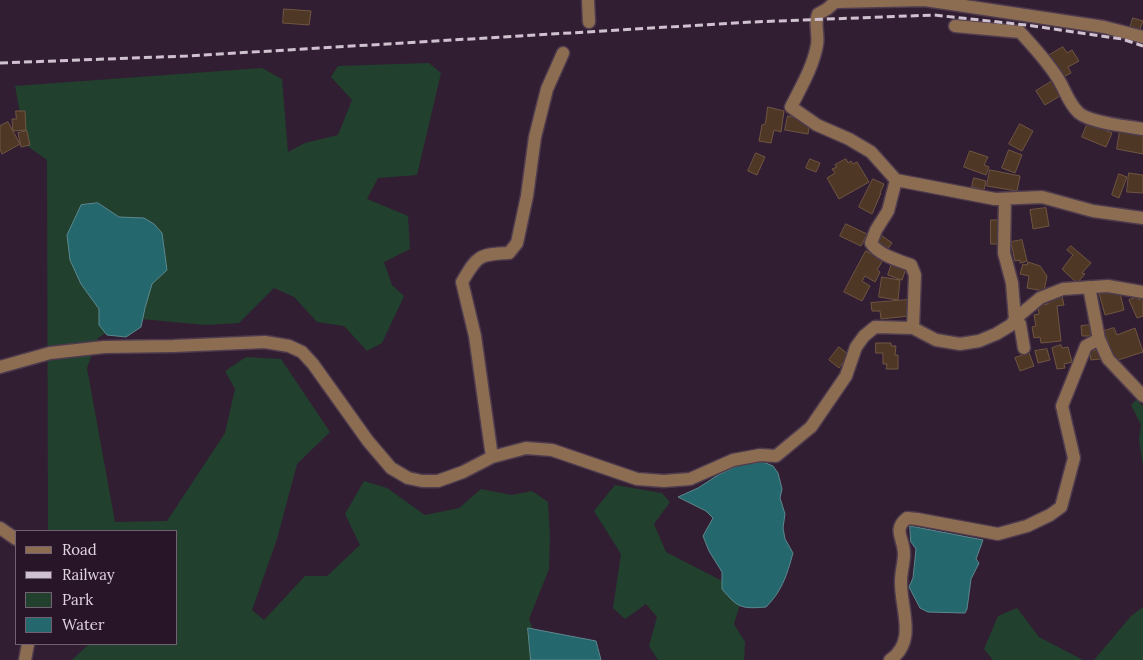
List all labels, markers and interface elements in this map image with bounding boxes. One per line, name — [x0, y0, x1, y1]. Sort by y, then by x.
legend — [15, 530, 178, 645]
text: Road — [62, 540, 97, 559]
text: Railway — [62, 565, 115, 584]
text: Park — [62, 590, 93, 609]
text: Water — [62, 615, 104, 634]

